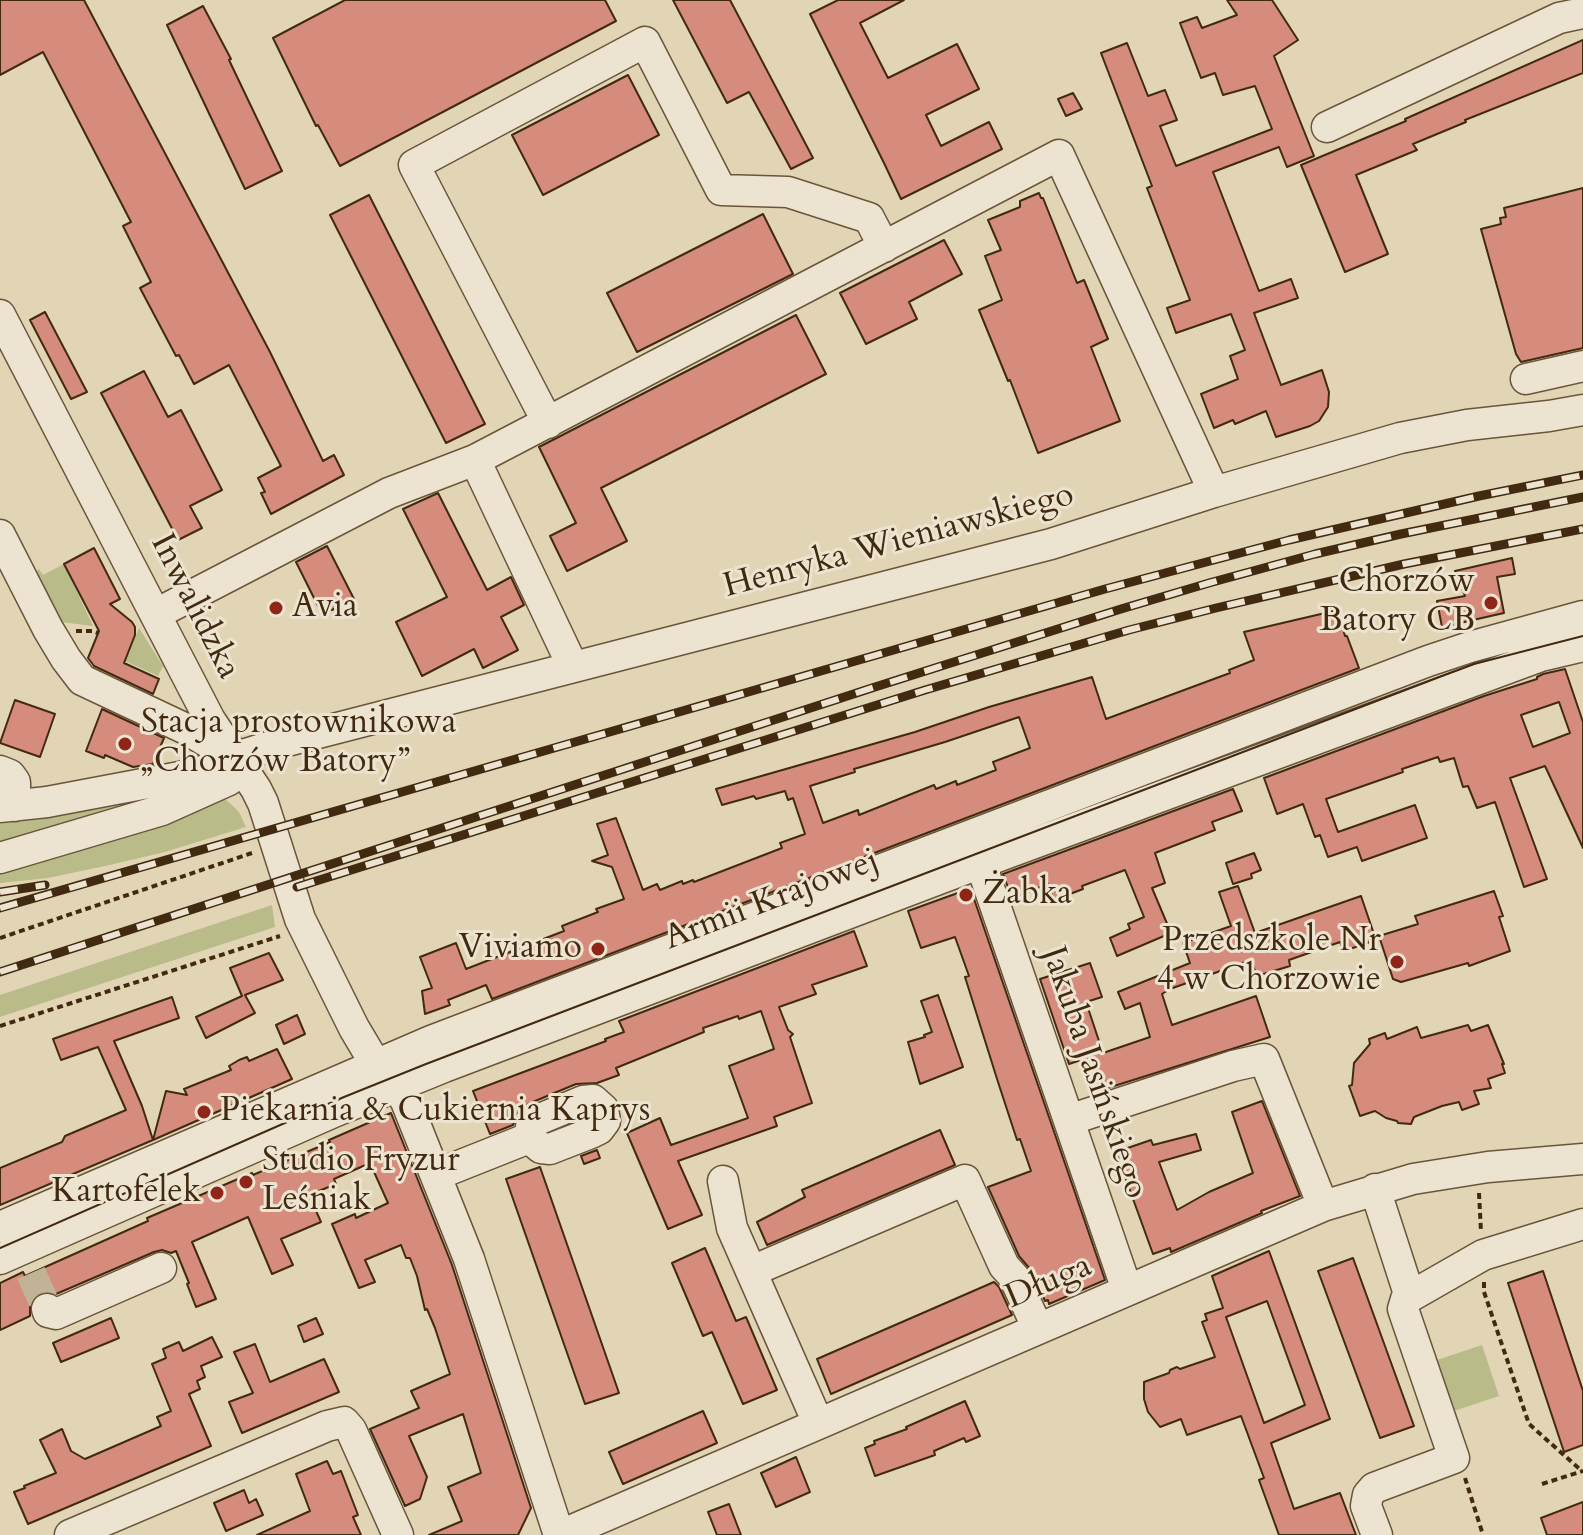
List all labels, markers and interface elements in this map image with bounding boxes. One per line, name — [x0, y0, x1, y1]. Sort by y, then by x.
street label: Henryka Wieniawskiego — [719, 476, 1079, 608]
street label: Inwalidzka — [140, 528, 248, 686]
place label: Chorzów Batory CB — [1319, 563, 1475, 642]
place label: Avia — [292, 588, 358, 628]
marker: Chorzów Batory CB — [1482, 594, 1500, 612]
marker: Avia — [267, 599, 285, 617]
place label: Stacja prostownikowa „Chorzów Batory” — [141, 704, 456, 784]
marker: Stacja prostownikowa „Chorzów Batory” — [116, 735, 134, 753]
street label: Armii Krajowej — [659, 841, 885, 961]
place label: Żabka — [982, 875, 1072, 915]
marker: Żabka — [957, 886, 975, 904]
place label: Przedszkole Nr 4 w Chorzowie — [1157, 922, 1381, 1002]
place label: Viviamo — [459, 929, 582, 969]
marker: Viviamo — [589, 940, 607, 958]
street label: Jakuba Jasińskiego — [1031, 942, 1155, 1204]
marker: Przedszkole Nr 4 w Chorzowie — [1388, 953, 1406, 971]
place label: Piekarnia & Cukiernia Kaprys — [220, 1092, 650, 1132]
marker: Piekarnia & Cukiernia Kaprys — [195, 1103, 213, 1121]
place label: Studio Fryzur Leśniak — [262, 1142, 460, 1222]
place label: Kartofelek — [51, 1173, 201, 1213]
marker: Studio Fryzur Leśniak — [237, 1173, 255, 1191]
marker: Kartofelek — [208, 1184, 226, 1202]
street label: Długa — [1000, 1247, 1098, 1319]

